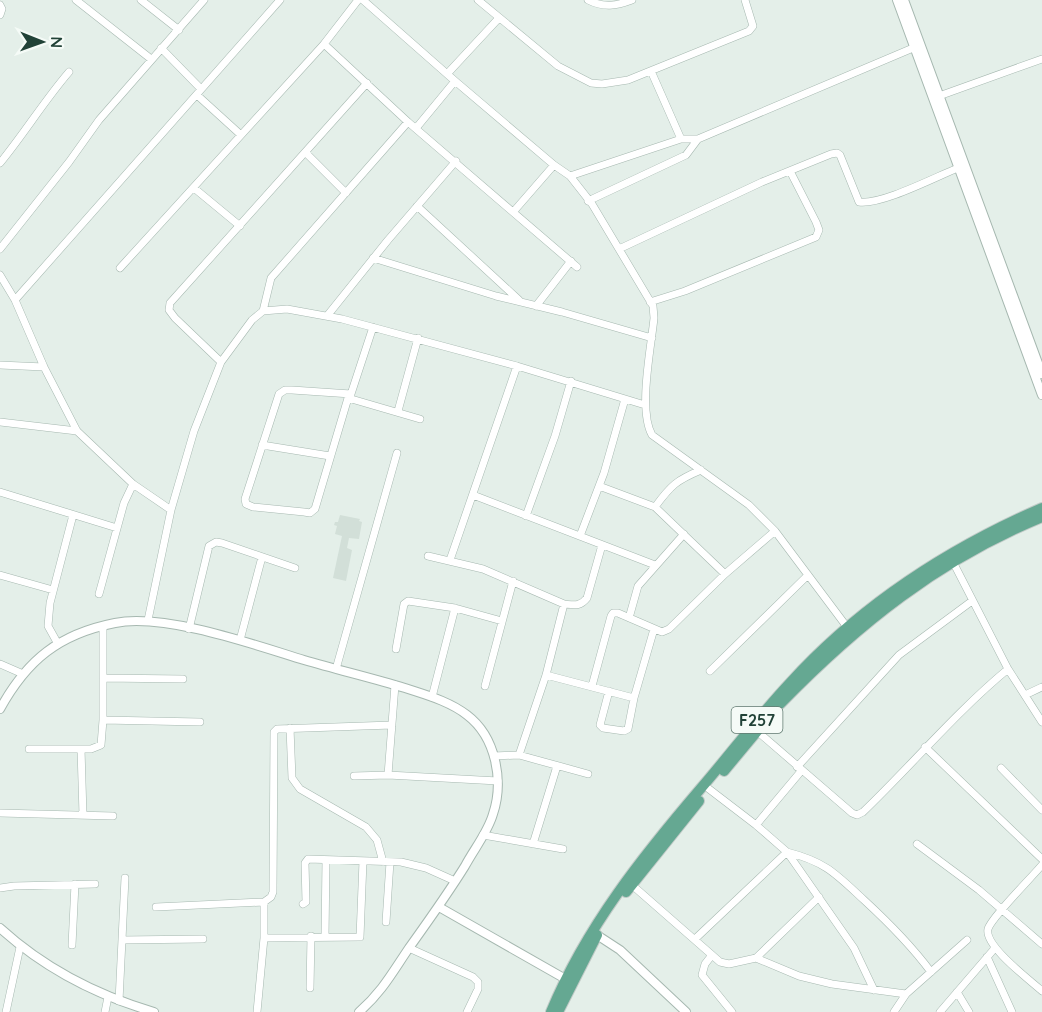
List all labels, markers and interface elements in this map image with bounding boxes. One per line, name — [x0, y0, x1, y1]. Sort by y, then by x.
north arrow — [12, 12, 72, 72]
text: N — [47, 36, 67, 48]
road number: F257 — [732, 707, 783, 733]

